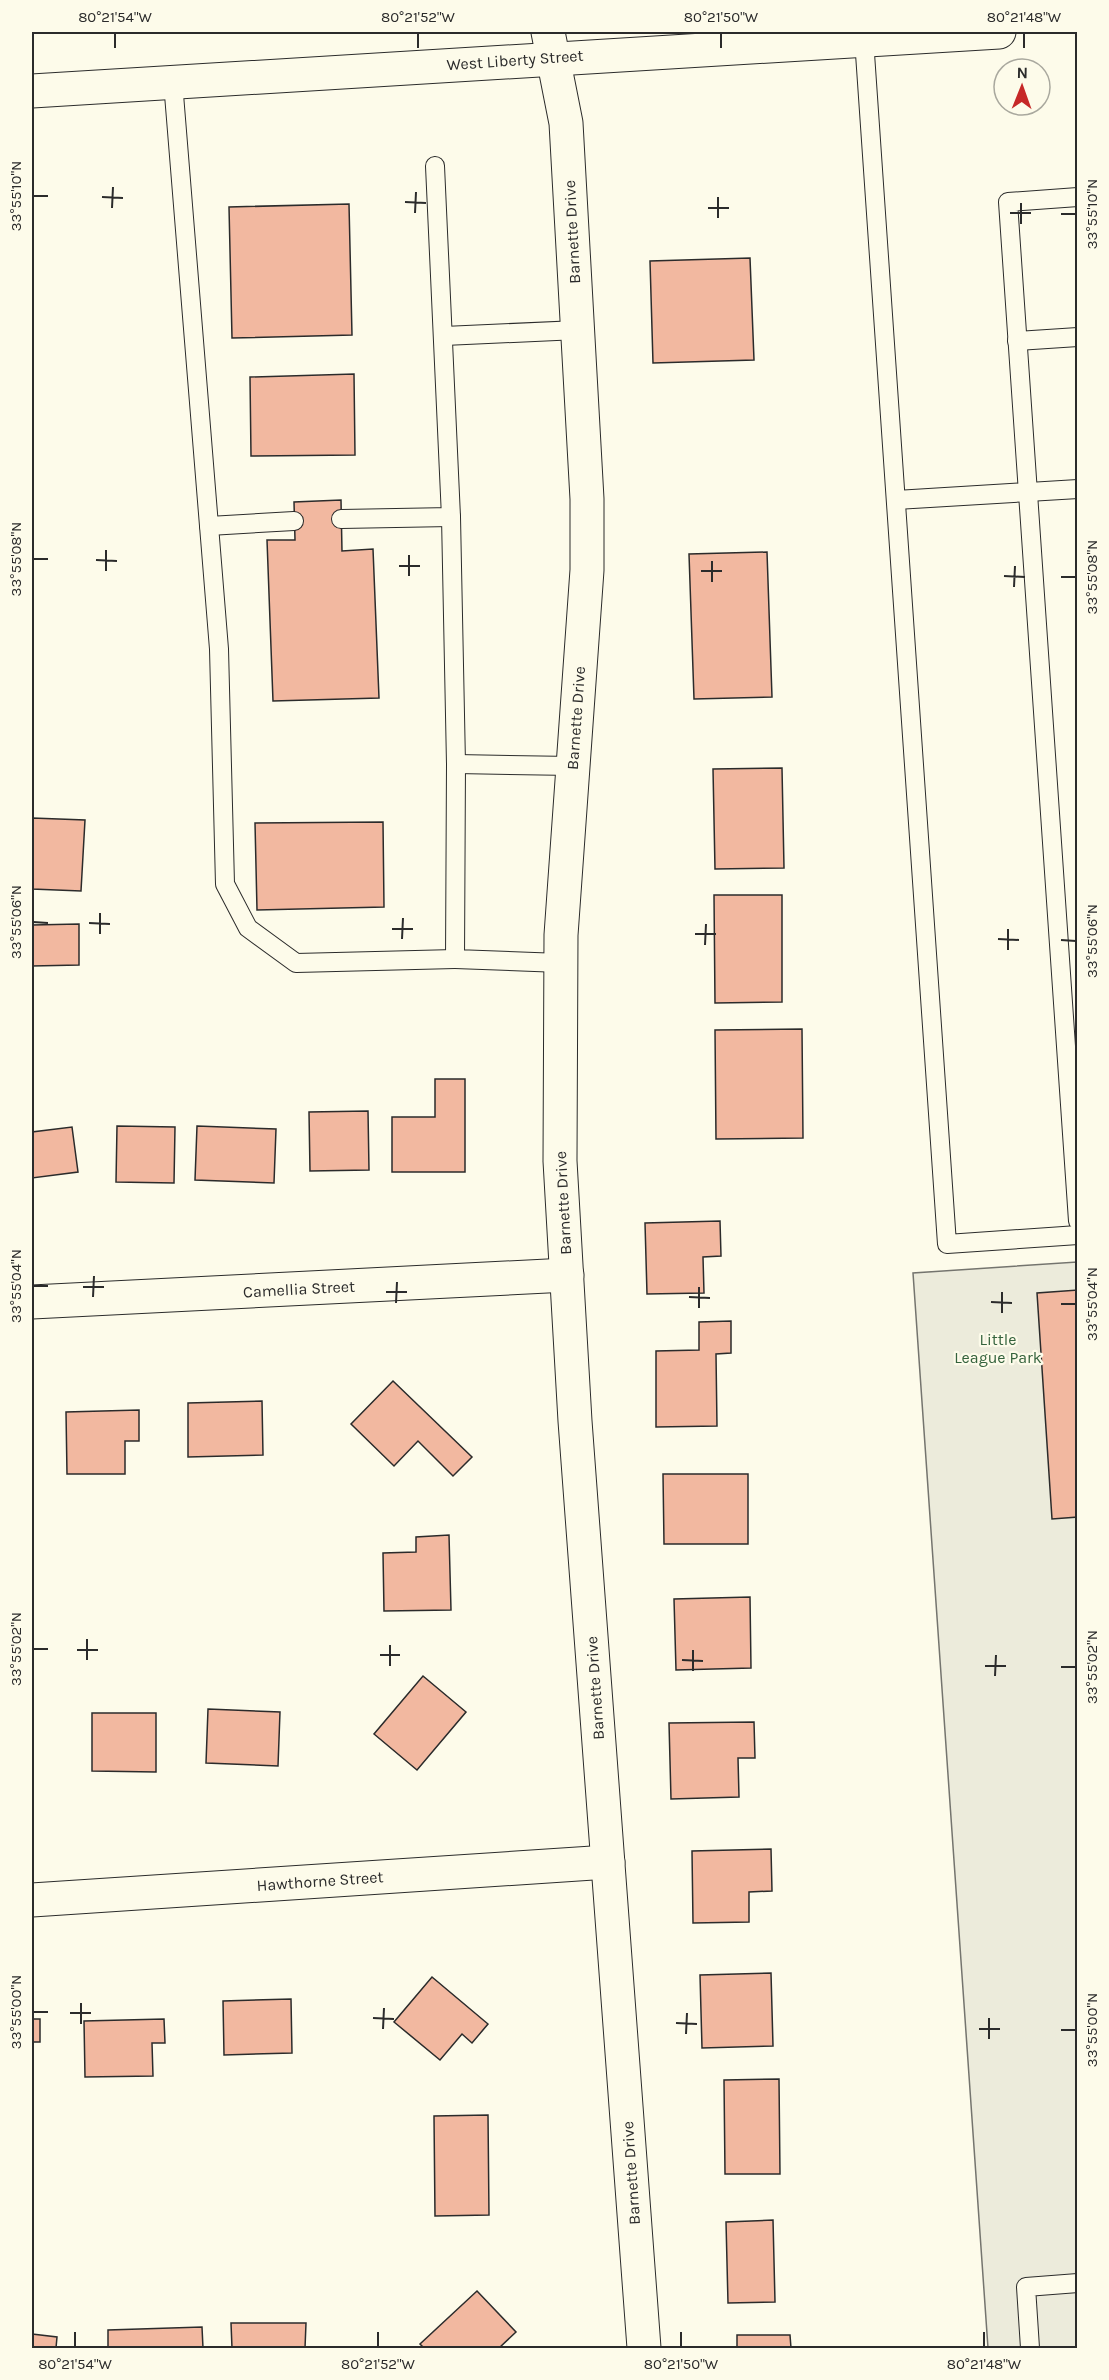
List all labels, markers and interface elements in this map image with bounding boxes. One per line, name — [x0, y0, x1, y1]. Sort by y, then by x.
text: 80°21'54"W — [78, 8, 152, 26]
text: 80°21'52"W — [381, 8, 456, 26]
text: 80°21'50"W — [684, 8, 759, 26]
text: 80°21'48"W — [987, 8, 1062, 26]
street label: West Liberty Street — [446, 46, 584, 74]
north arrow — [992, 57, 1052, 117]
text: N — [1016, 63, 1028, 82]
text: 33°55'10"N — [7, 161, 25, 231]
text: 33°55'10"N — [1083, 179, 1101, 249]
street label: Barnette Drive — [560, 180, 584, 284]
text: 33°55'08"N — [7, 522, 25, 596]
text: 33°55'08"N — [1083, 540, 1101, 614]
street label: Barnette Drive — [563, 666, 589, 770]
text: 33°55'06"N — [7, 885, 25, 959]
text: 33°55'06"N — [1083, 904, 1101, 978]
street label: Barnette Drive — [551, 1151, 575, 1255]
text: 33°55'04"N — [7, 1249, 25, 1323]
text: 33°55'04"N — [1083, 1267, 1101, 1341]
street label: Camellia Street — [243, 1277, 355, 1301]
park label: Little League Park — [954, 1330, 1042, 1367]
text: 33°55'02"N — [7, 1612, 25, 1686]
text: 33°55'02"N — [1083, 1630, 1101, 1704]
street label: Barnette Drive — [582, 1636, 608, 1740]
street label: Hawthorne Street — [256, 1867, 384, 1895]
text: 33°55'00"N — [7, 1975, 25, 2049]
text: 33°55'00"N — [1083, 1993, 1101, 2067]
street label: Barnette Drive — [618, 2121, 644, 2225]
text: 80°21'54"W — [38, 2355, 112, 2373]
text: 80°21'52"W — [341, 2355, 416, 2373]
text: 80°21'50"W — [644, 2355, 719, 2373]
text: 80°21'48"W — [947, 2355, 1022, 2373]

